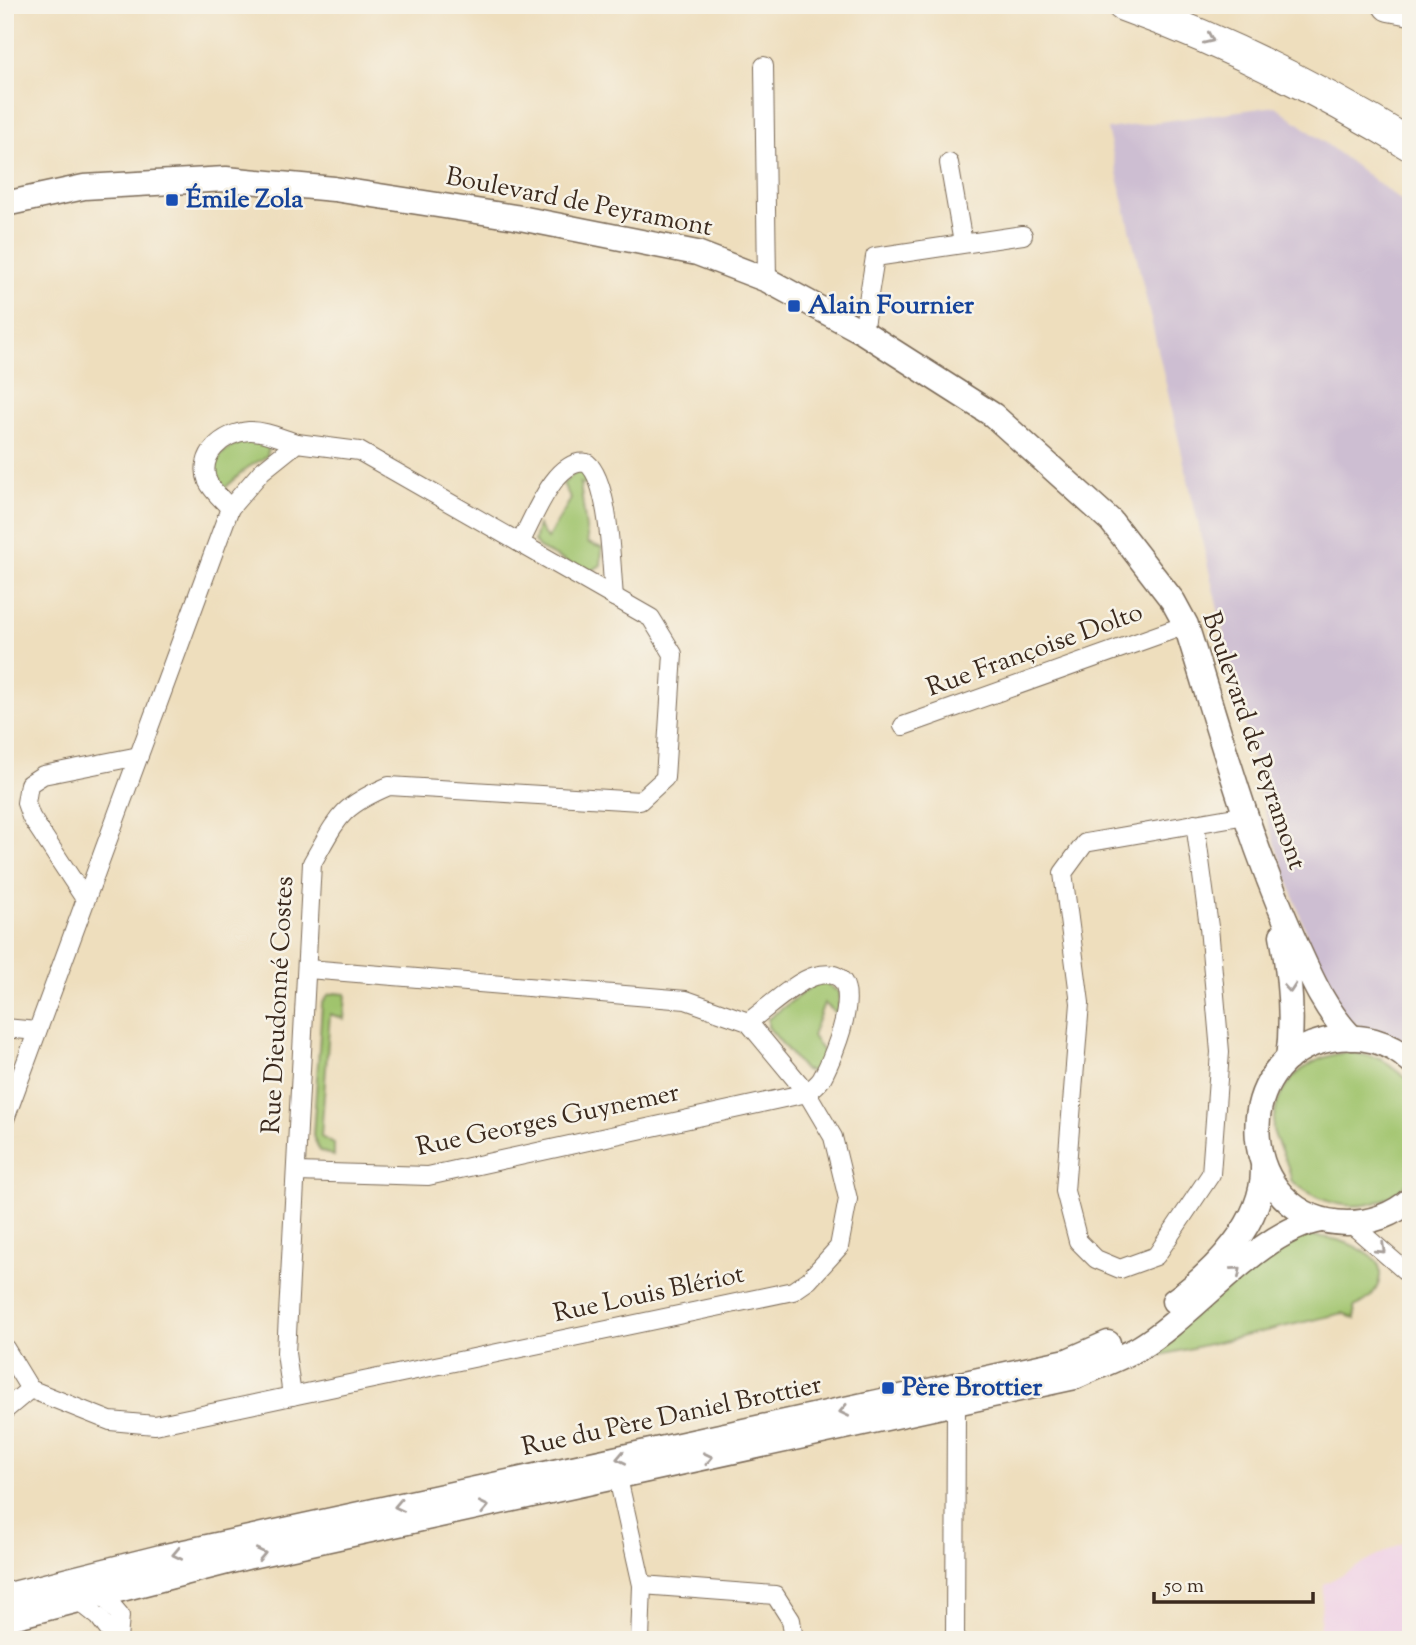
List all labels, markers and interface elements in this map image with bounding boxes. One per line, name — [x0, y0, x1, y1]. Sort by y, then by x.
one-way arrow — [1202, 31, 1214, 45]
street label: Boulevard de Peyramont — [442, 159, 716, 247]
place label: Émile Zola — [186, 182, 303, 219]
marker: Émile Zola — [164, 192, 180, 208]
place label: Alain Fournier — [808, 288, 974, 325]
marker: Alain Fournier — [786, 298, 802, 314]
street label: Rue Françoise Dolto — [922, 595, 1148, 707]
street label: Boulevard de Peyramont — [1191, 607, 1315, 875]
street label: Rue Dieudonné Costes — [254, 875, 304, 1135]
one-way arrow — [1282, 983, 1297, 994]
street label: Rue Georges Guynemer — [413, 1075, 683, 1167]
one-way arrow — [1373, 1240, 1386, 1253]
street label: Rue Louis Blériot — [550, 1257, 748, 1333]
one-way arrow — [1229, 1266, 1242, 1279]
street label: Rue du Père Daniel Brottier — [519, 1367, 826, 1467]
place label: Père Brottier — [902, 1370, 1042, 1407]
marker: Père Brottier — [880, 1380, 896, 1396]
one-way arrow — [838, 1403, 850, 1418]
one-way arrow — [615, 1450, 627, 1465]
one-way arrow — [702, 1452, 714, 1467]
one-way arrow — [393, 1498, 405, 1513]
one-way arrow — [478, 1500, 490, 1515]
one-way arrow — [171, 1546, 183, 1560]
one-way arrow — [255, 1548, 267, 1563]
scale bar — [1154, 1561, 1313, 1605]
text: 50 m — [1163, 1572, 1204, 1602]

